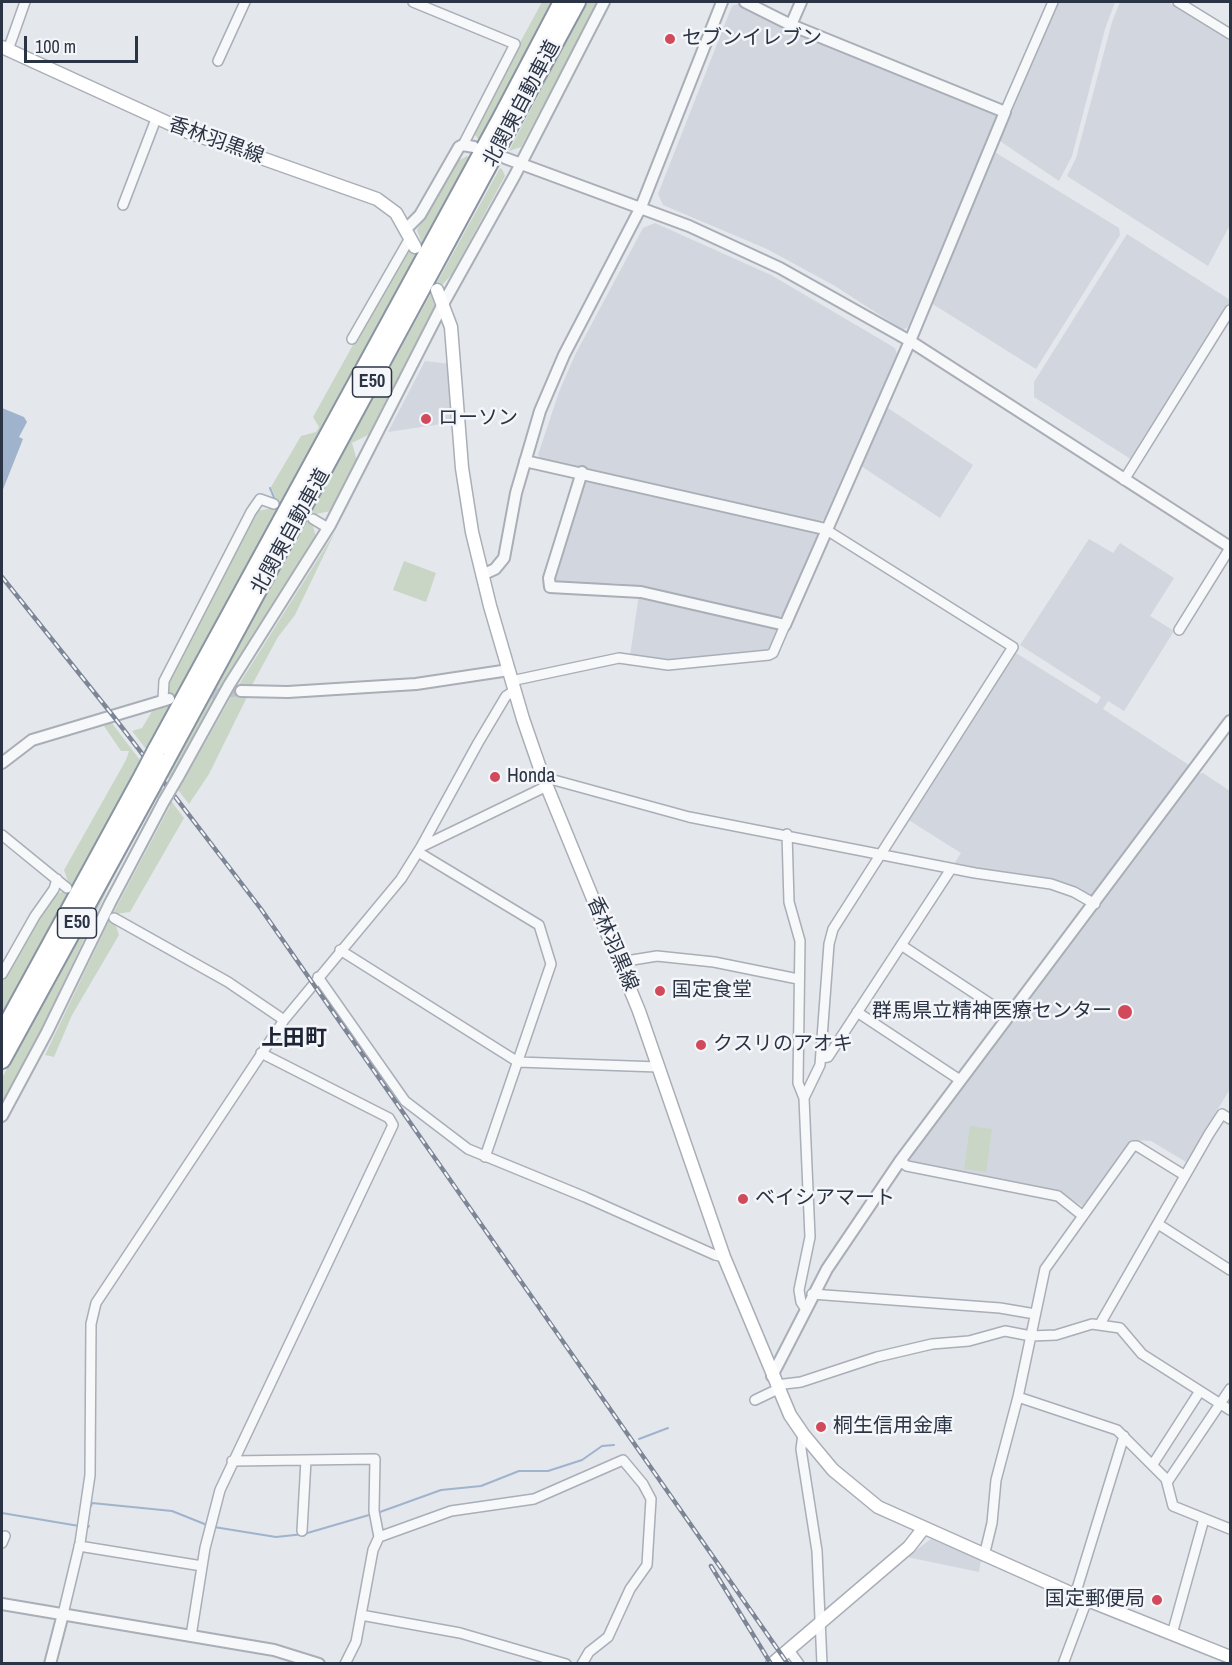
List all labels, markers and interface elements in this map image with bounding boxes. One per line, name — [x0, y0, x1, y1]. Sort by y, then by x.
scale bar — [27, 24, 141, 62]
place label: セブンイレブン — [682, 27, 822, 51]
marker: セブンイレブン — [663, 32, 677, 46]
text: 100 m — [35, 34, 76, 59]
street label: 北関東自動車道 — [479, 37, 565, 171]
street label: 香林羽黒線 — [165, 113, 267, 169]
road number: E50 — [352, 367, 392, 397]
place label: ローソン — [438, 407, 518, 431]
marker: ローソン — [419, 412, 433, 426]
street label: 北関東自動車道 — [247, 465, 335, 599]
place label: Honda — [507, 765, 555, 789]
marker: Honda — [488, 770, 502, 784]
street label: 香林羽黒線 — [581, 893, 643, 995]
road number: E50 — [58, 908, 97, 938]
place label: 国定食堂 — [672, 979, 752, 1003]
marker: 国定食堂 — [653, 984, 667, 998]
place label: 群馬県立精神医療センター — [872, 1000, 1112, 1024]
marker: 群馬県立精神医療センター — [1116, 1003, 1134, 1021]
district label: 上田町 — [261, 1026, 327, 1052]
place label: クスリのアオキ — [713, 1033, 853, 1057]
marker: クスリのアオキ — [694, 1038, 708, 1052]
place label: ベイシアマート — [755, 1187, 895, 1211]
marker: ベイシアマート — [736, 1192, 750, 1206]
place label: 桐生信用金庫 — [833, 1415, 953, 1439]
marker: 桐生信用金庫 — [814, 1420, 828, 1434]
place label: 国定郵便局 — [1045, 1588, 1145, 1612]
marker: 国定郵便局 — [1150, 1593, 1164, 1607]

